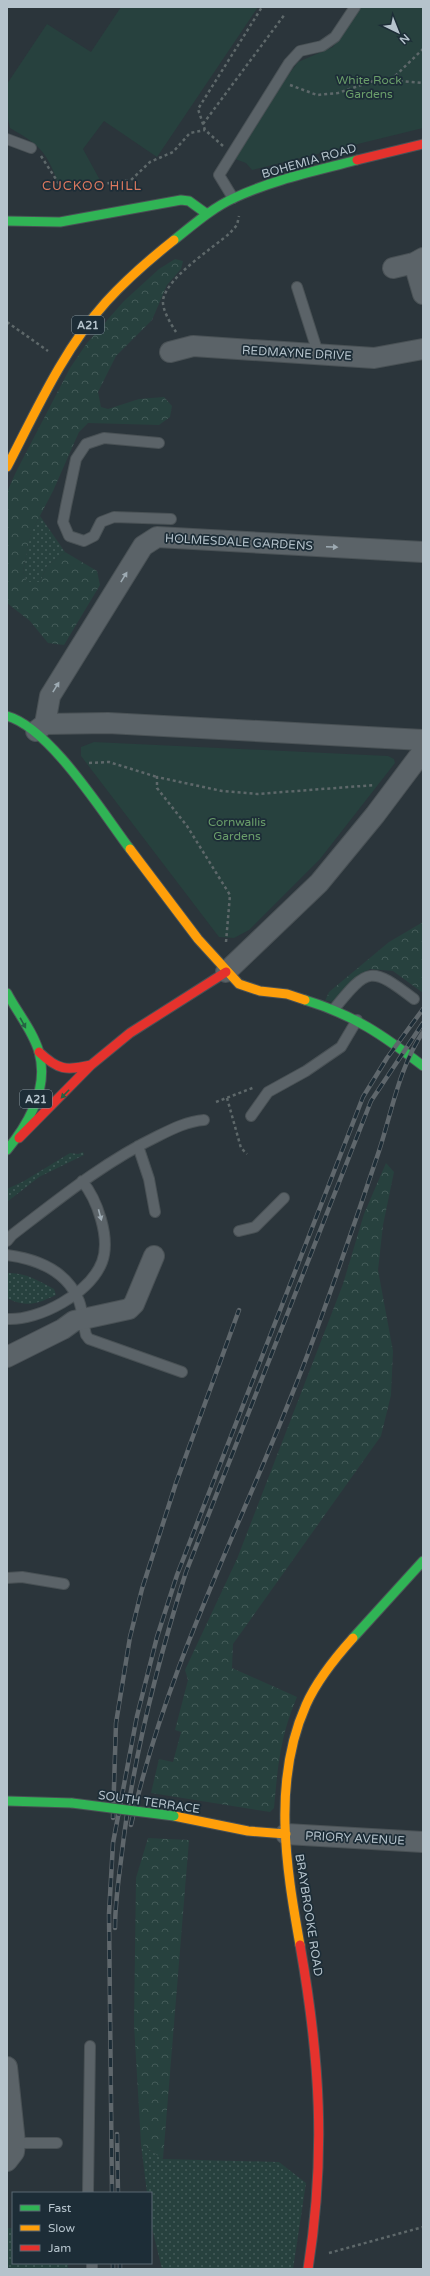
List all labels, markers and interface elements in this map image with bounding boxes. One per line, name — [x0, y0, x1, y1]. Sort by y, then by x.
north arrow — [378, 12, 418, 52]
text: N — [397, 31, 412, 47]
park label: White Rock Gardens — [336, 73, 402, 101]
street label: BOHEMIA ROAD — [260, 141, 358, 181]
district label: CUCKOO HILL — [42, 178, 142, 194]
road number: A21 — [72, 316, 104, 334]
street label: REDMAYNE DRIVE — [242, 343, 353, 363]
street label: HOLMESDALE GARDENS — [165, 531, 313, 553]
one-way arrow — [326, 544, 338, 551]
one-way arrow — [120, 572, 128, 582]
one-way arrow — [52, 681, 59, 693]
park label: Cornwallis Gardens — [208, 815, 266, 843]
one-way arrow — [20, 1017, 27, 1029]
one-way arrow — [60, 1089, 70, 1099]
road number: A21 — [20, 1090, 52, 1108]
one-way arrow — [97, 1209, 103, 1221]
street label: SOUTH TERRACE — [97, 1788, 201, 1816]
street label: PRIORY AVENUE — [305, 1828, 406, 1848]
street label: BRAYBROOKE ROAD — [292, 1853, 326, 1977]
legend — [12, 2192, 152, 2264]
text: Fast — [48, 2201, 72, 2215]
text: Slow — [48, 2221, 75, 2235]
text: Jam — [48, 2241, 71, 2255]

